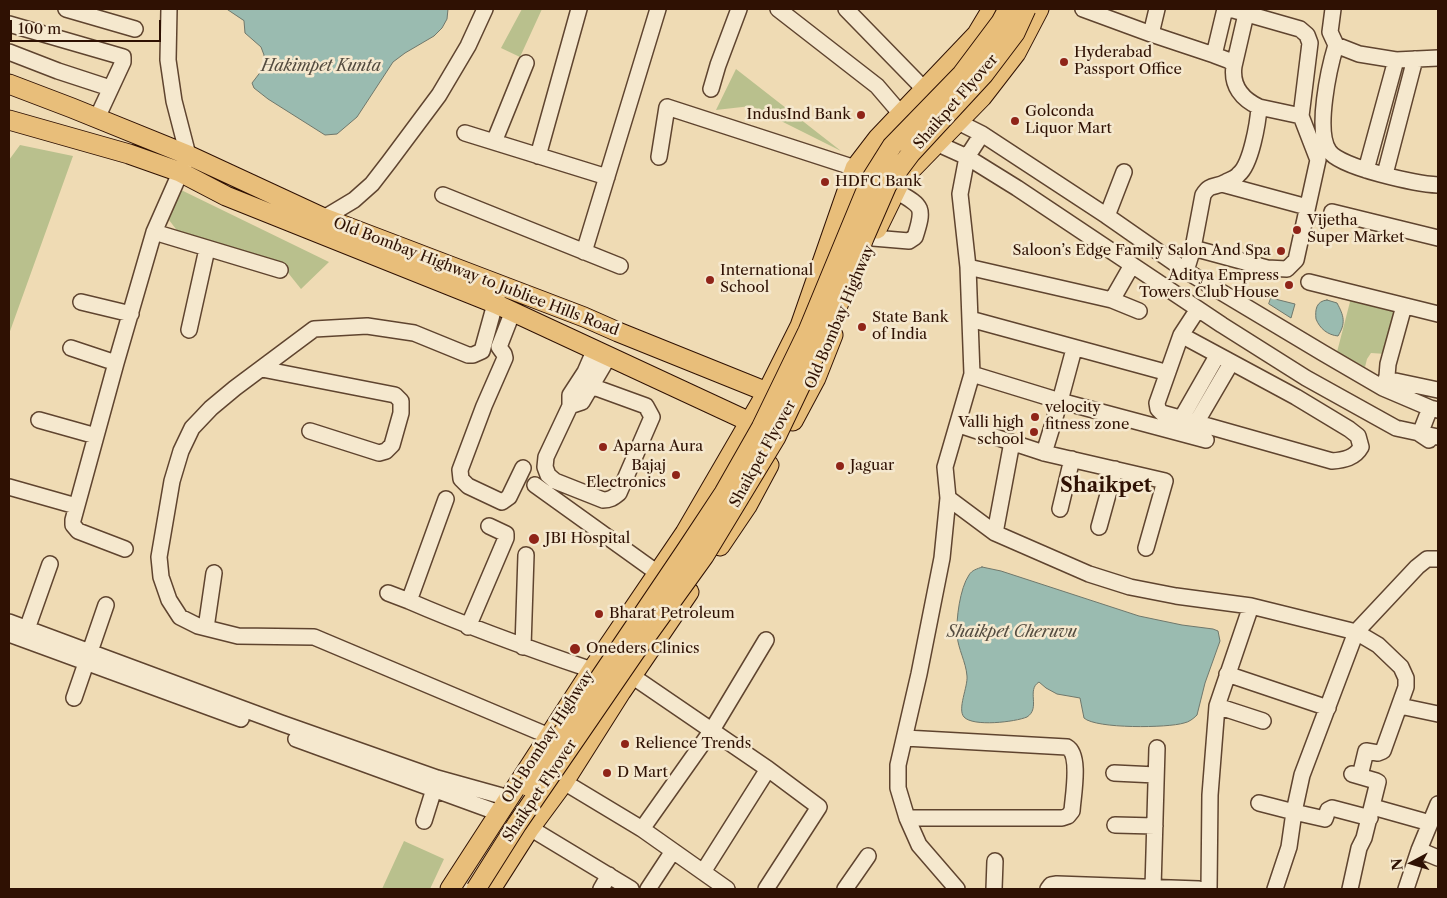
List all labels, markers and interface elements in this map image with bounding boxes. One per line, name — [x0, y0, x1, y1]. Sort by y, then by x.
scale bar — [12, 10, 164, 42]
text: 100 m — [18, 19, 61, 38]
place label: Hyderabad Passport Office — [1074, 44, 1182, 79]
street label: Shaikpet Flyover — [910, 51, 1002, 153]
water label: Hakimpet Kunta — [261, 56, 381, 76]
marker: Hyderabad Passport Office — [1058, 56, 1070, 68]
place label: Golconda Liquor Mart — [1025, 103, 1112, 138]
place label: IndusInd Bank — [747, 106, 851, 124]
marker: IndusInd Bank — [855, 109, 867, 121]
marker: Golconda Liquor Mart — [1009, 115, 1021, 127]
place label: HDFC Bank — [835, 173, 922, 191]
marker: HDFC Bank — [819, 176, 831, 188]
place label: Vijetha Super Market — [1307, 212, 1404, 247]
street label: Old Bombay Highway to Jubliee Hills Road — [331, 214, 621, 340]
marker: Vijetha Super Market — [1291, 224, 1303, 236]
street label: Old Bombay Highway — [801, 242, 879, 392]
place label: Saloon’s Edge Family Salon And Spa — [1013, 242, 1271, 260]
marker: Saloon’s Edge Family Salon And Spa — [1275, 245, 1287, 257]
place label: International School — [720, 262, 813, 297]
place label: Aditya Empress Towers Club House — [1139, 267, 1279, 302]
marker: International School — [704, 274, 716, 286]
marker: Aditya Empress Towers Club House — [1283, 279, 1295, 291]
place label: State Bank of India — [872, 309, 948, 344]
marker: State Bank of India — [856, 321, 868, 333]
street label: Shaikpet Flyover — [726, 397, 800, 511]
place label: velocity fitness zone — [1045, 399, 1129, 434]
marker: velocity fitness zone — [1029, 411, 1041, 423]
place label: Valli high school — [958, 414, 1024, 449]
marker: Valli high school — [1028, 426, 1040, 438]
place label: Aparna Aura — [613, 438, 703, 456]
marker: Aparna Aura — [597, 441, 609, 453]
place label: Bajaj Electronics — [586, 457, 666, 492]
place label: Jaguar — [850, 457, 894, 475]
marker: Jaguar — [834, 460, 846, 472]
marker: Bajaj Electronics — [670, 469, 682, 481]
district label: Shaikpet — [1060, 474, 1152, 498]
place label: JBI Hospital — [545, 530, 630, 548]
marker: JBI Hospital — [527, 532, 541, 546]
place label: Bharat Petroleum — [609, 605, 735, 623]
marker: Bharat Petroleum — [593, 608, 605, 620]
water label: Shaikpet Cheruvu — [947, 622, 1077, 642]
place label: Oneders Clinics — [586, 640, 700, 658]
marker: Oneders Clinics — [568, 642, 582, 656]
street label: Old Bombay Highway — [498, 667, 598, 807]
place label: Relience Trends — [635, 735, 751, 753]
street label: Shaikpet Flyover — [499, 736, 581, 846]
marker: Relience Trends — [619, 738, 631, 750]
place label: D Mart — [617, 764, 668, 782]
marker: D Mart — [601, 767, 613, 779]
north arrow — [1387, 838, 1437, 888]
text: N — [1387, 858, 1407, 872]

